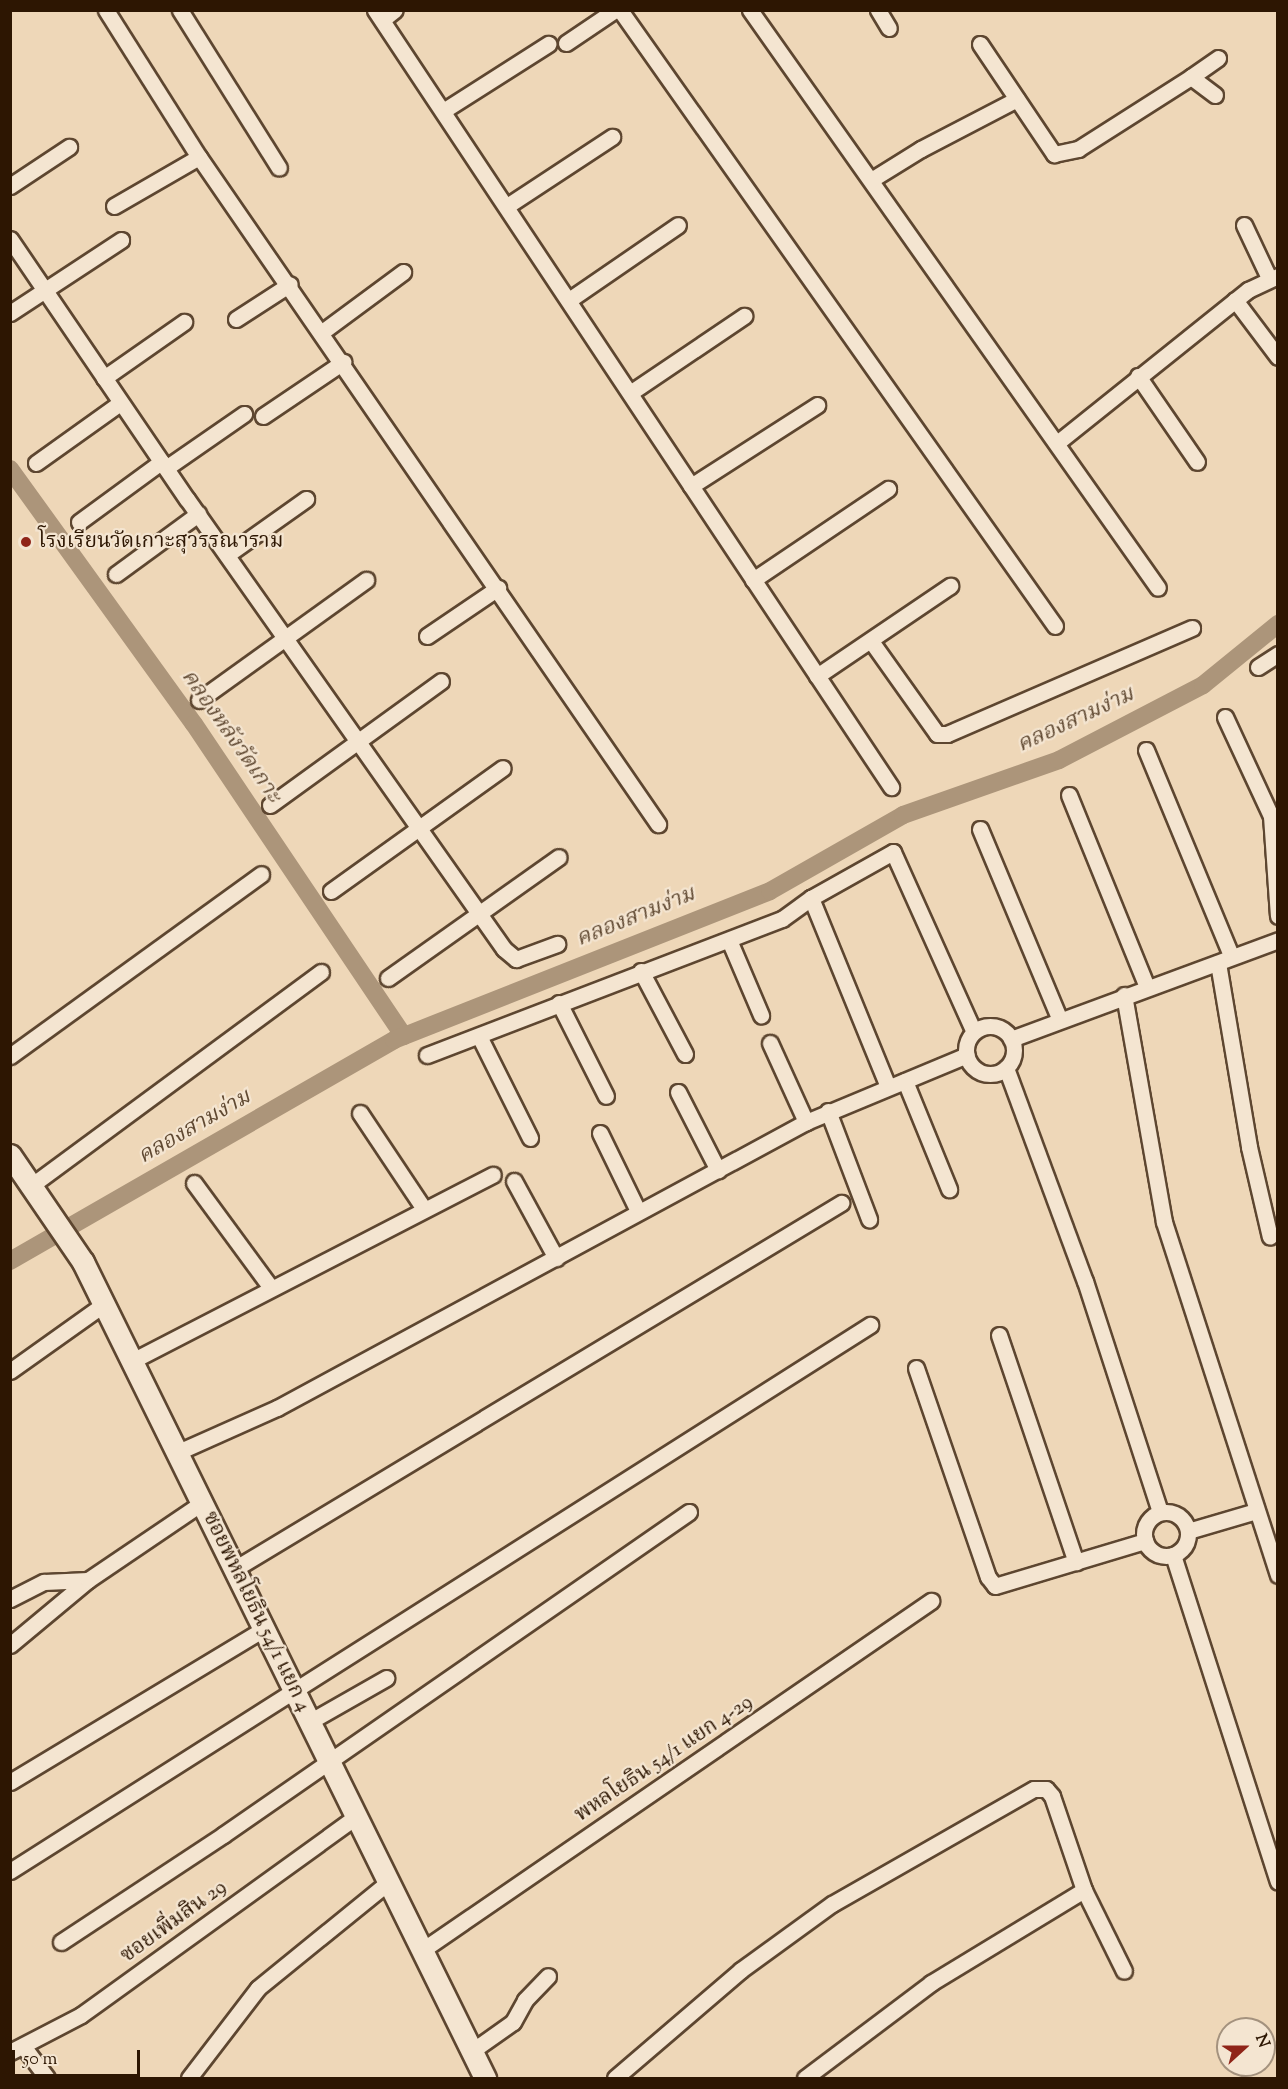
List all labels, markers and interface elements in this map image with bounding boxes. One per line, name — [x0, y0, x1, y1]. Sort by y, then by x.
place label: โรงเรียนวัดเกาะสุวรรณาราม — [38, 529, 283, 555]
marker: โรงเรียนวัดเกาะสุวรรณาราม — [19, 535, 33, 549]
water label: คลองหลังวัดเกาะ — [174, 665, 286, 809]
water label: คลองสามง่าม — [1013, 682, 1139, 760]
water label: คลองสามง่าม — [573, 882, 699, 954]
water label: คลองสามง่าม — [134, 1085, 256, 1171]
street label: ซอยพหลโยธิน 54/1 แยก 4 — [196, 1508, 316, 1716]
street label: พหลโยธิน 54/1 แยก 4-29 — [570, 1690, 758, 1828]
street label: ซอยเพิ่มสิน 29 — [116, 1875, 232, 1969]
north arrow — [1216, 2017, 1276, 2077]
text: N — [1248, 2031, 1274, 2051]
scale bar — [15, 2038, 142, 2076]
text: 50 m — [23, 2047, 57, 2073]

